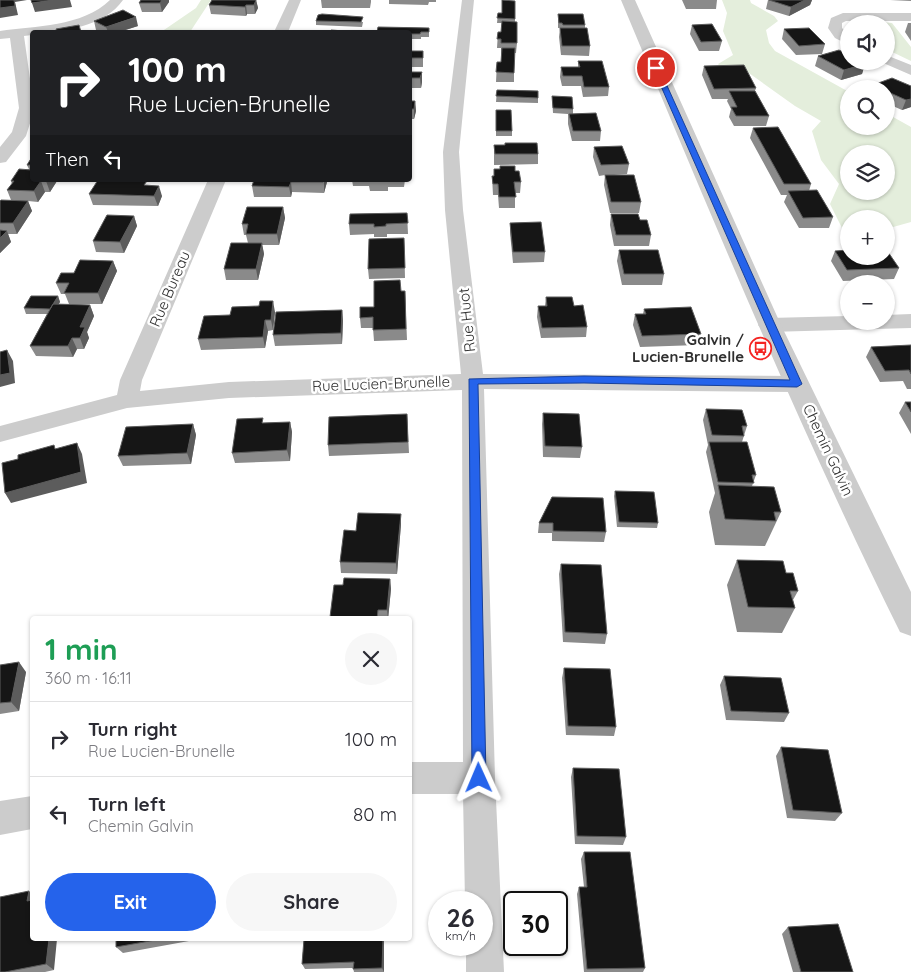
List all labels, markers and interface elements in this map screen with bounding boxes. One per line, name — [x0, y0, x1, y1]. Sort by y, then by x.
map controls — [840, 15, 895, 330]
button: sound — [840, 15, 895, 70]
text: 100 m — [128, 47, 227, 91]
pin — [635, 47, 677, 89]
icon: right — [45, 50, 110, 115]
icon: arrive — [642, 54, 670, 82]
button: search — [840, 80, 895, 135]
text: Rue Lucien-Brunelle — [128, 90, 330, 118]
icon: left — [99, 145, 127, 173]
button: layers — [840, 145, 895, 200]
text: Then — [45, 147, 89, 171]
button: + — [840, 210, 895, 265]
street label: Rue Bureau — [145, 248, 194, 330]
button: − — [840, 275, 895, 330]
street label: Rue Huot — [454, 287, 479, 353]
place label: Galvin / Lucien-Brunelle — [632, 330, 744, 366]
bus stop icon: Galvin / Lucien-Brunelle — [748, 337, 772, 361]
street label: Rue Lucien-Brunelle — [312, 372, 450, 395]
street label: Chemin Galvin — [799, 401, 858, 499]
text: 1 min — [45, 630, 118, 668]
button: close — [345, 633, 397, 685]
text: 360 m · 16:11 — [45, 668, 132, 688]
text: Turn right — [88, 717, 177, 741]
icon: right — [45, 725, 73, 753]
text: 100 m — [345, 727, 397, 751]
text: Rue Lucien-Brunelle — [88, 741, 235, 761]
position arrow — [452, 751, 504, 803]
text: Turn left — [88, 792, 166, 816]
icon: left — [45, 800, 73, 828]
text: 80 m — [353, 802, 397, 826]
text: Chemin Galvin — [88, 816, 194, 836]
button: Exit — [45, 873, 216, 931]
button: Share — [226, 873, 397, 931]
speed limit sign: 30 — [503, 891, 568, 956]
text: 26 — [446, 902, 475, 933]
text: km/h — [445, 928, 476, 943]

